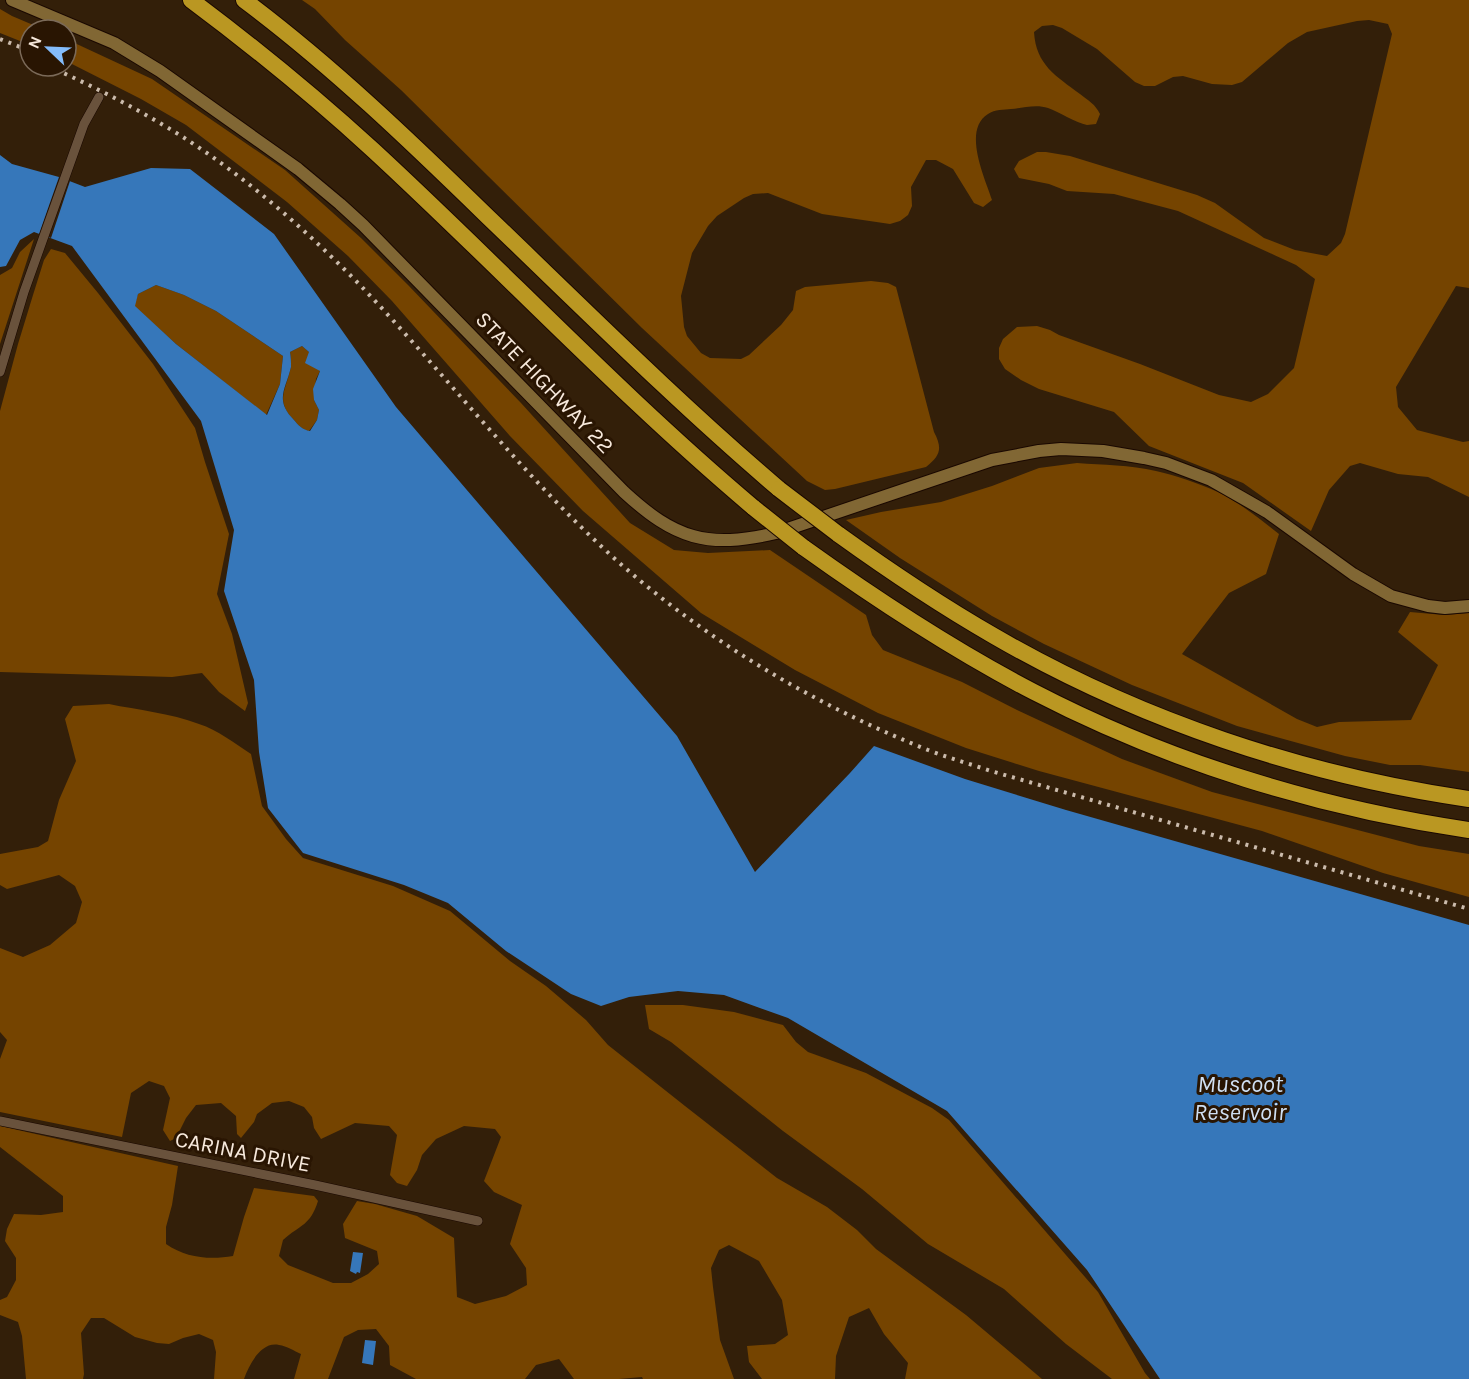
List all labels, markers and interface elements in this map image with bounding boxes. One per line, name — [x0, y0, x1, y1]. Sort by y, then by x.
north arrow — [18, 18, 78, 78]
text: N — [24, 33, 46, 51]
street label: STATE HIGHWAY 22 — [470, 306, 619, 459]
water label: Muscoot Reservoir — [1194, 1070, 1287, 1126]
street label: CARINA DRIVE — [173, 1126, 313, 1178]

